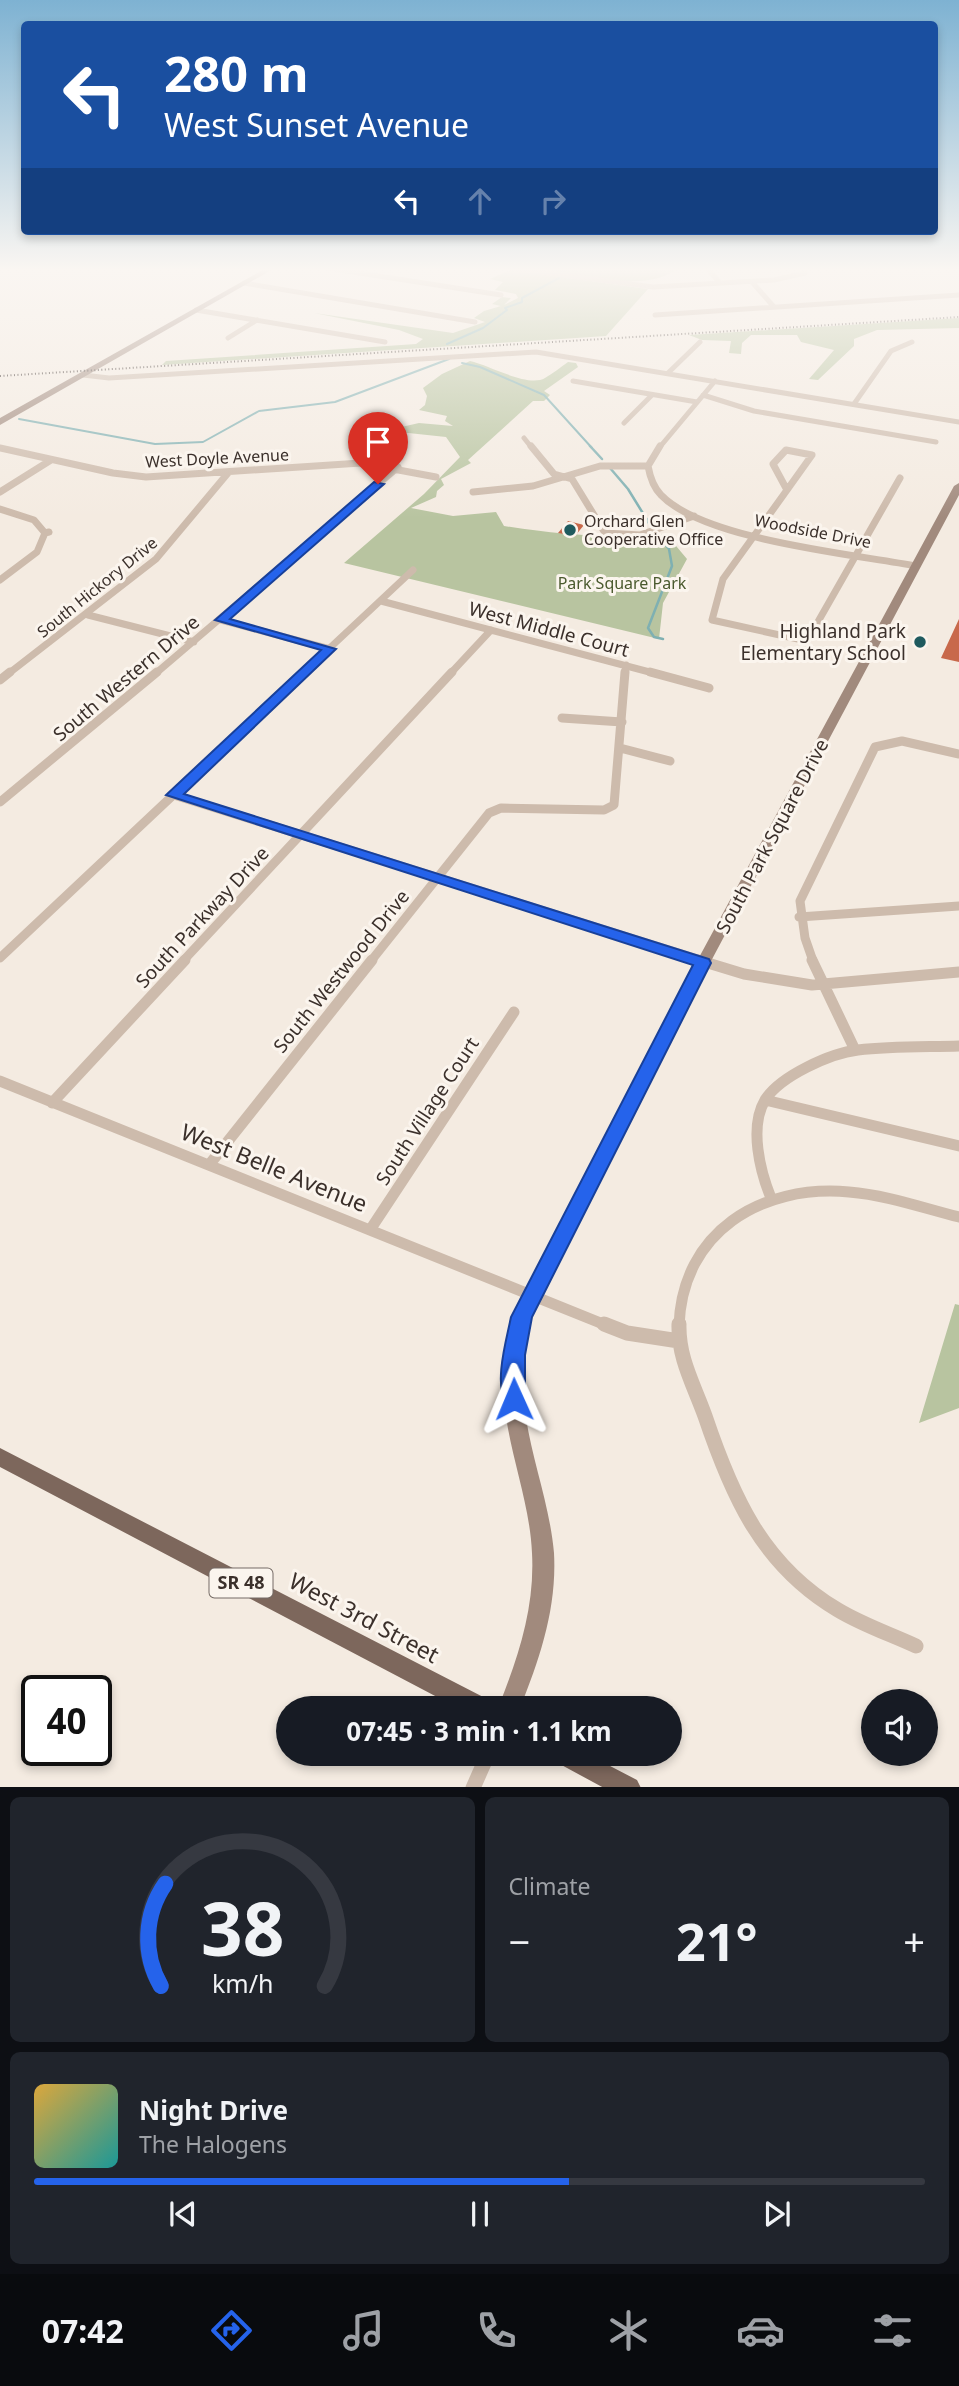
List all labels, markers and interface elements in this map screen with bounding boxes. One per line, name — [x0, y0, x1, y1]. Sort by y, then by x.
text: 280 m — [164, 40, 309, 106]
icon: left — [49, 49, 140, 140]
text: West Sunset Avenue — [164, 103, 469, 146]
icon: left — [388, 182, 426, 220]
icon: ahead — [461, 182, 499, 220]
icon: right — [534, 182, 572, 220]
pin — [348, 412, 408, 484]
icon: arrive — [359, 423, 397, 461]
street label: West Doyle Avenue — [145, 443, 289, 473]
street label: Woodside Drive — [753, 509, 873, 553]
place label: Orchard Glen Cooperative Office — [584, 510, 723, 550]
marker: Orchard Glen Cooperative Office — [562, 522, 578, 538]
street label: South Hickory Drive — [32, 532, 162, 642]
park label: Park Square Park — [558, 572, 687, 594]
street label: West Middle Court — [466, 595, 632, 663]
street label: South Western Drive — [47, 609, 205, 747]
place label: Highland Park Elementary School — [740, 618, 906, 666]
marker: Highland Park Elementary School — [912, 634, 928, 650]
street label: South Park Square Drive — [710, 734, 834, 938]
street label: South Parkway Drive — [130, 841, 274, 993]
street label: South Westwood Drive — [267, 884, 415, 1058]
street label: South Village Court — [369, 1032, 485, 1190]
street label: West Belle Avenue — [176, 1115, 372, 1219]
position arrow — [477, 1362, 551, 1436]
street label: West 3rd Street — [284, 1564, 445, 1670]
road number: SR 48 — [210, 1568, 272, 1598]
speed limit sign: 40 — [21, 1675, 112, 1766]
map controls — [861, 1689, 938, 1766]
button: sound — [861, 1689, 938, 1766]
text: 07:45 · 3 min · 1.1 km — [346, 1713, 612, 1749]
text: Climate — [509, 1870, 591, 1902]
text: 38 — [201, 1878, 284, 1977]
text: 21° — [676, 1905, 758, 1976]
text: − — [509, 1915, 530, 1967]
text: + — [903, 1915, 925, 1967]
text: km/h — [211, 1965, 273, 1999]
text: Night Drive — [139, 2092, 288, 2128]
text: The Halogens — [139, 2128, 287, 2160]
icon: previous — [164, 2195, 202, 2233]
icon: pause — [461, 2195, 499, 2233]
icon: next — [758, 2195, 796, 2233]
icon: directions — [207, 2306, 256, 2355]
icon: music — [339, 2306, 388, 2355]
icon: phone — [472, 2306, 521, 2355]
icon: climate — [604, 2306, 653, 2355]
icon: car — [736, 2306, 785, 2355]
icon: filters — [868, 2306, 917, 2355]
text: 07:42 — [42, 2309, 124, 2352]

